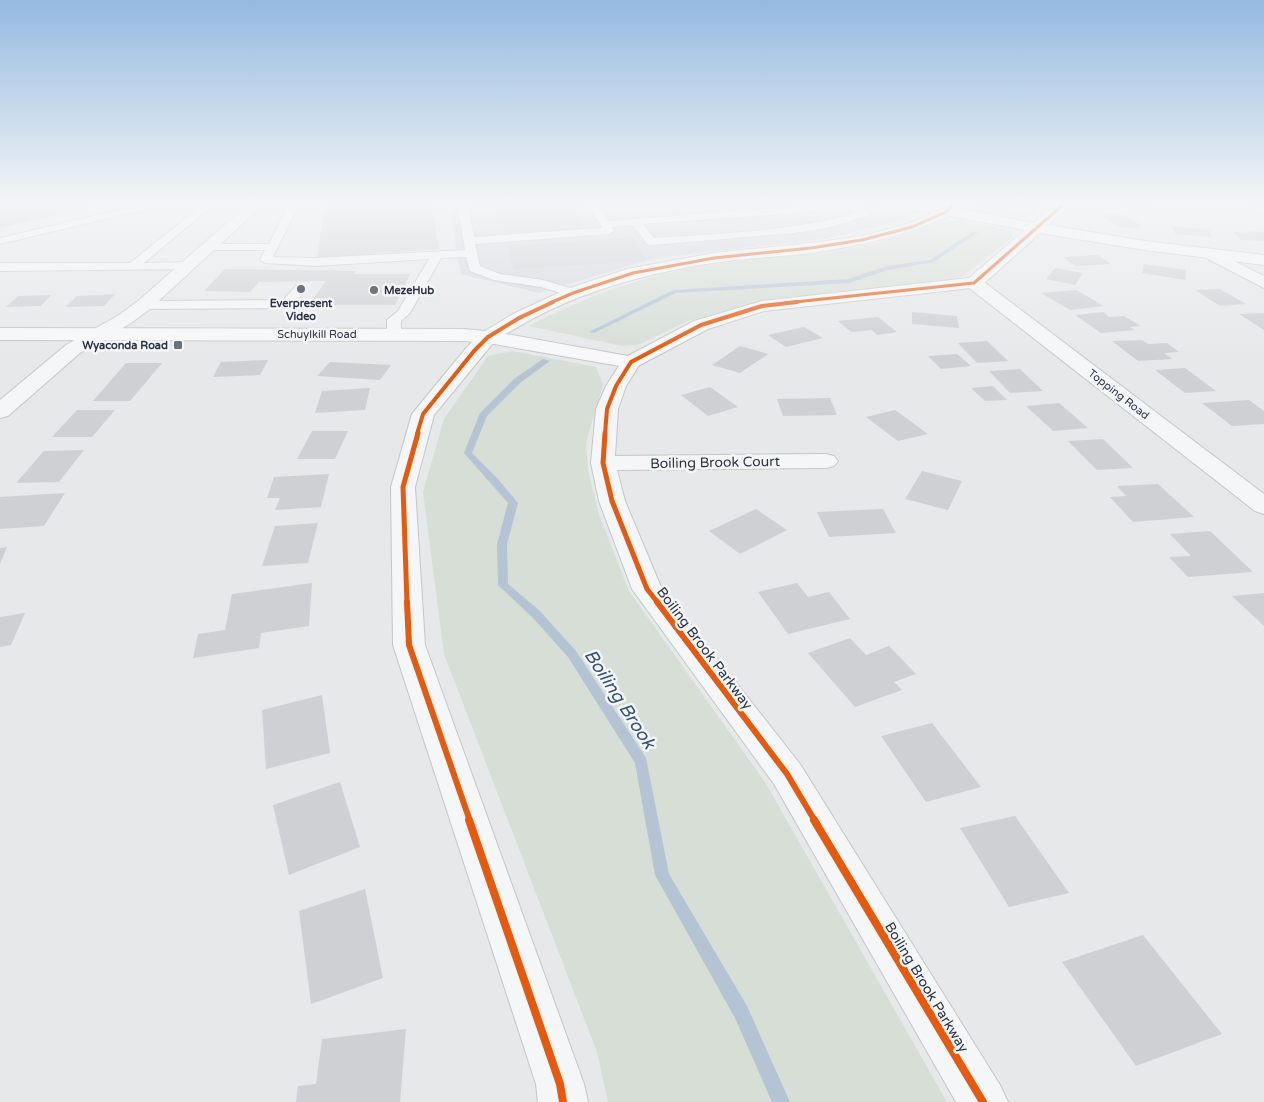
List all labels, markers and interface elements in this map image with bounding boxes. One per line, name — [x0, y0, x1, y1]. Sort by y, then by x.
marker: Everpresent Video — [295, 283, 307, 295]
marker: MezeHub — [368, 284, 380, 296]
place label: MezeHub — [384, 284, 434, 297]
place label: Everpresent Video — [270, 297, 333, 323]
street label: Schuylkill Road — [277, 328, 357, 341]
place label: Wyaconda Road — [82, 339, 168, 353]
marker: Wyaconda Road — [172, 339, 184, 351]
street label: Topping Road — [1086, 367, 1152, 422]
street label: Boiling Brook Court — [650, 453, 781, 472]
street label: Boiling Brook Parkway — [653, 584, 756, 713]
water label: Boiling Brook — [580, 645, 661, 754]
street label: Boiling Brook Parkway — [881, 919, 972, 1056]

